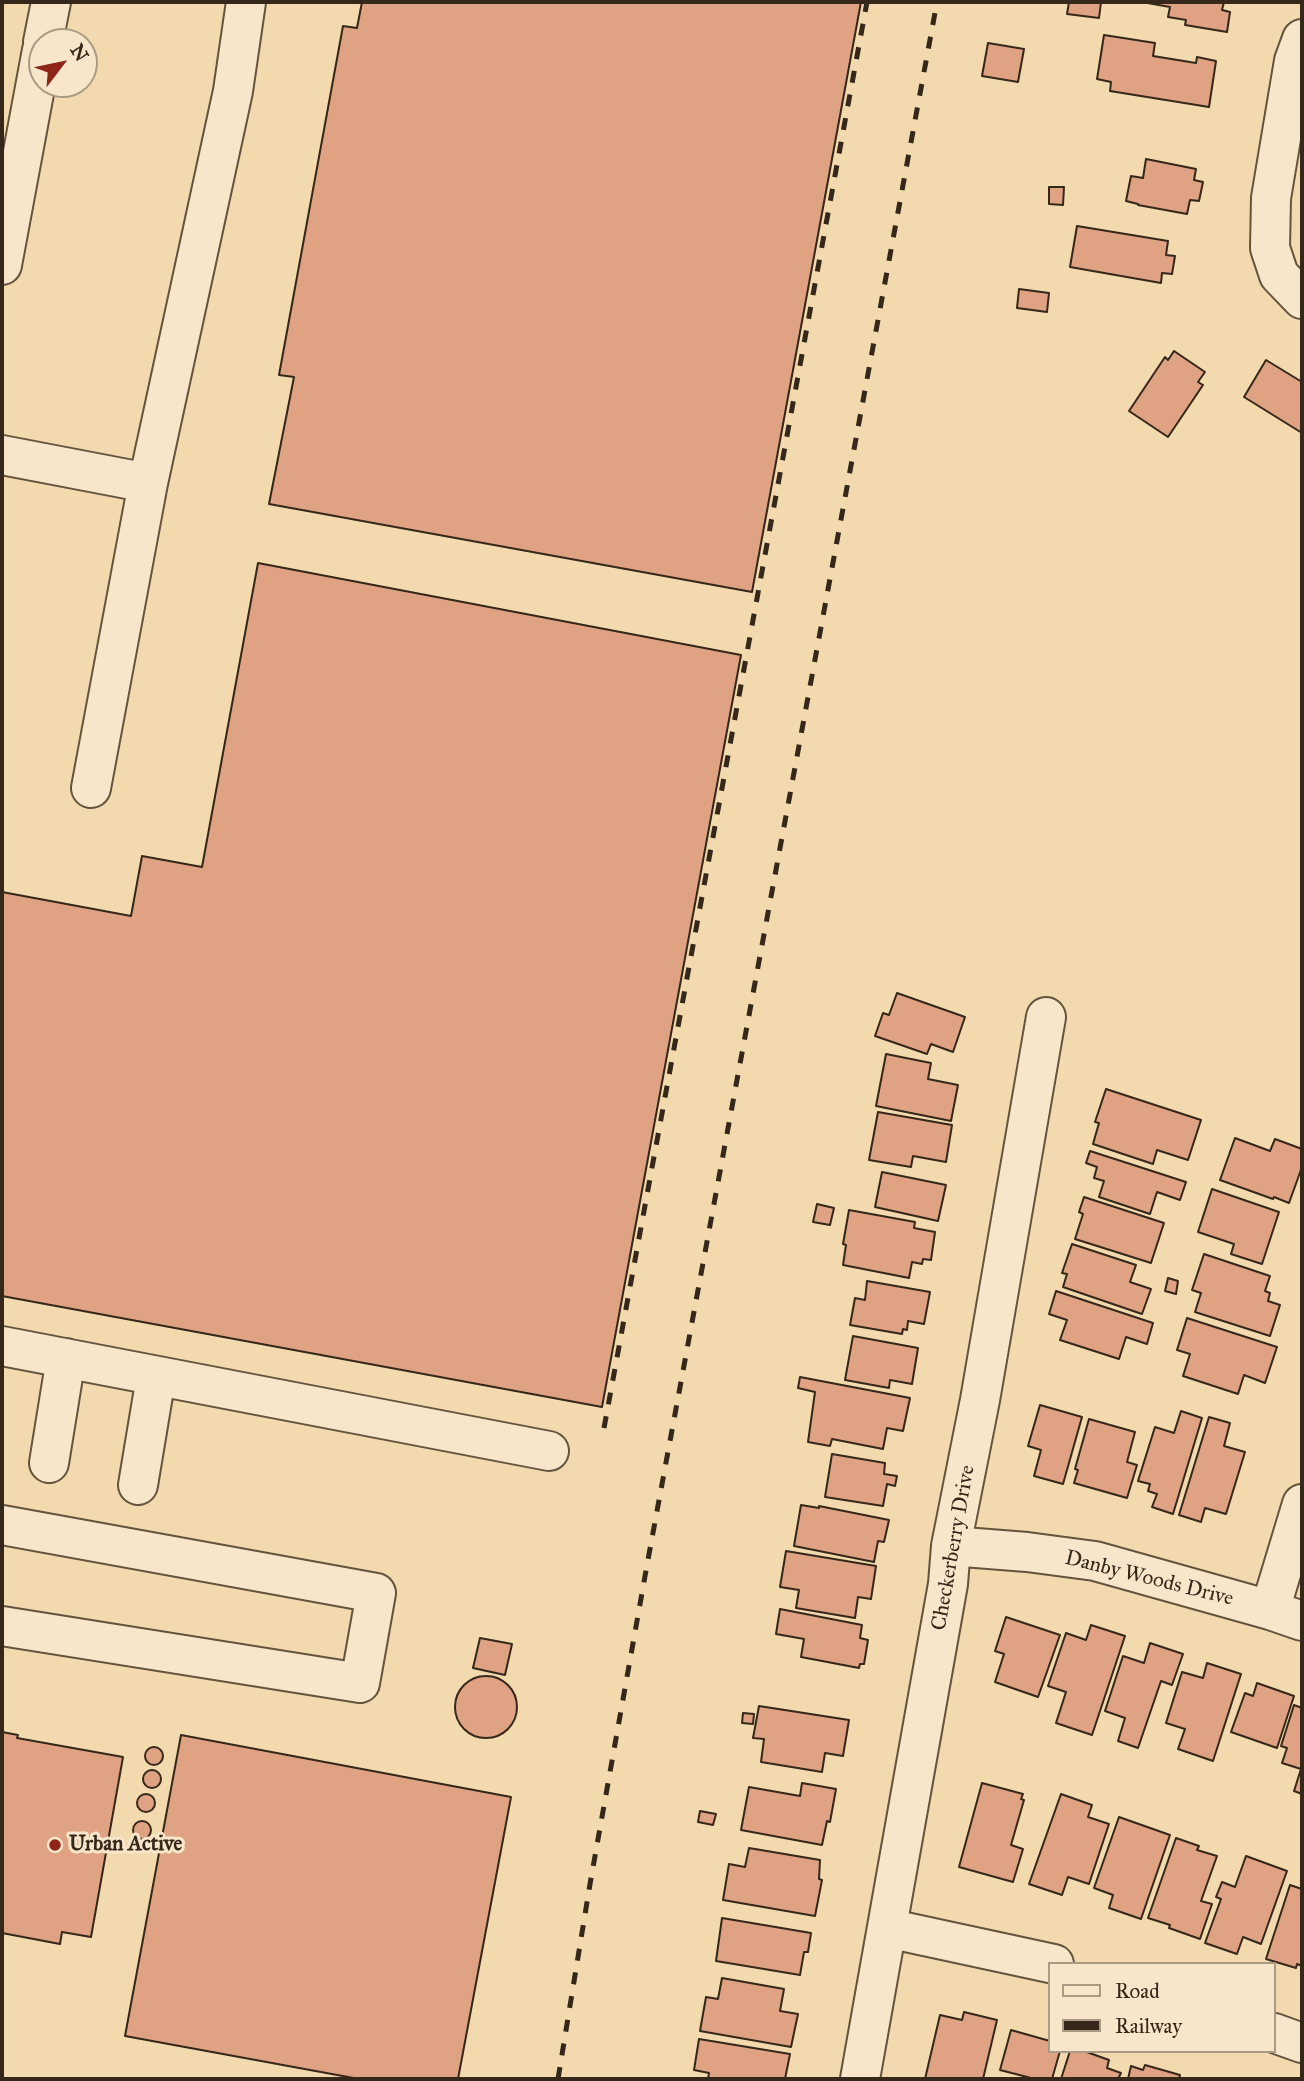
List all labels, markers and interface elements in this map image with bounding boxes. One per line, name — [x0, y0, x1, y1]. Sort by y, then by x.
north arrow — [28, 28, 98, 98]
text: N — [66, 40, 94, 66]
street label: Checkerberry Drive — [927, 1463, 981, 1633]
street label: Danby Woods Drive — [1062, 1546, 1236, 1612]
place label: Urban Active — [69, 1832, 182, 1858]
marker: Urban Active — [47, 1837, 63, 1853]
legend — [1048, 1962, 1276, 2053]
text: Road — [1115, 1978, 1160, 2004]
text: Railway — [1115, 2013, 1182, 2039]

